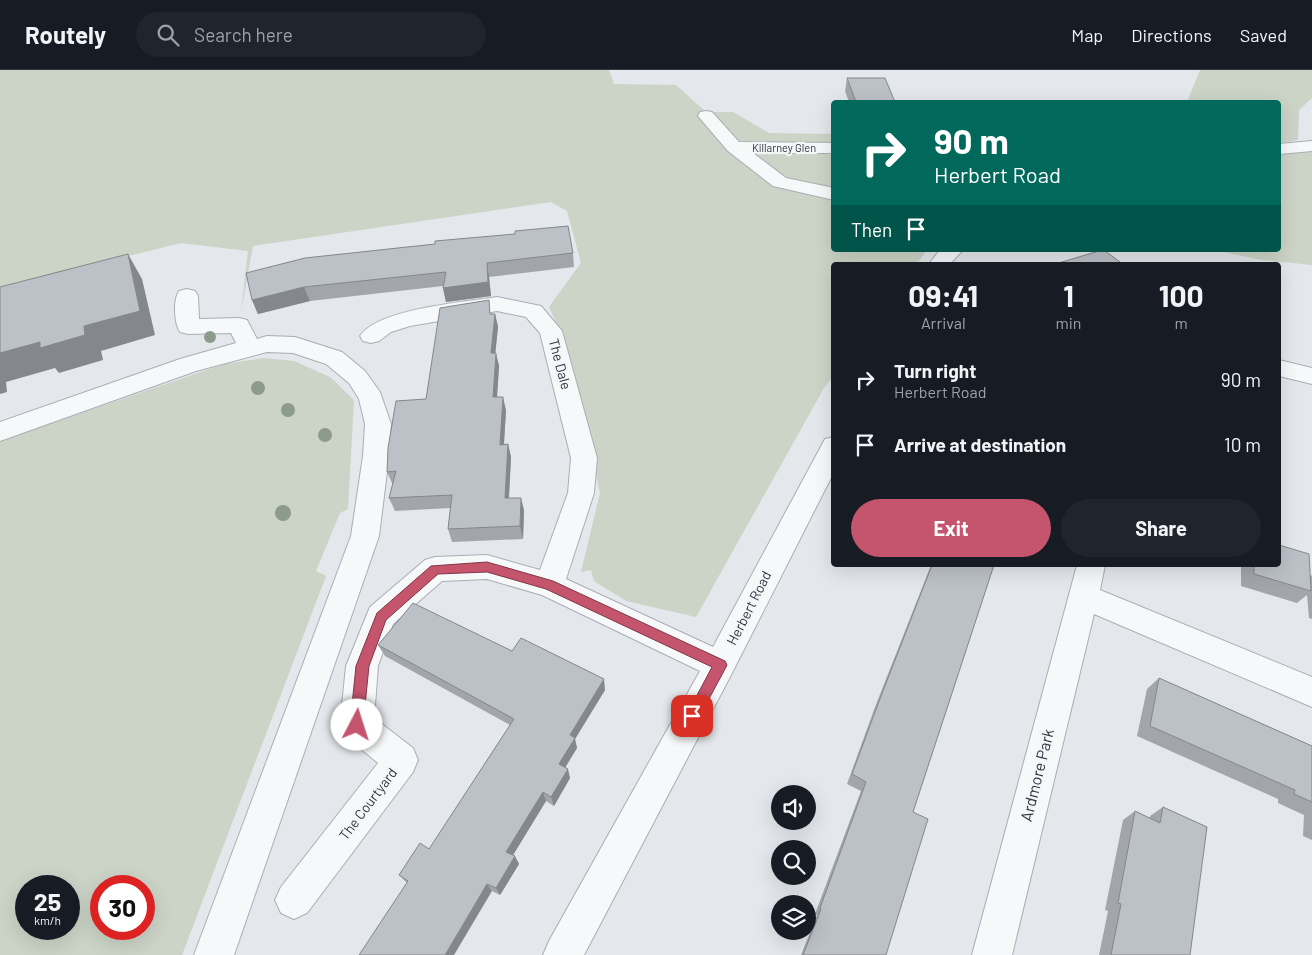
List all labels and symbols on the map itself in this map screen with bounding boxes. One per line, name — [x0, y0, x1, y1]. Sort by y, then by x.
street label: Killarney Glen — [752, 141, 816, 154]
street label: The Dale — [546, 337, 575, 391]
street label: Herbert Road — [723, 568, 774, 648]
pin — [671, 695, 713, 737]
position arrow — [330, 698, 382, 750]
street label: Ardmore Park — [1016, 727, 1057, 823]
street label: The Courtyard — [335, 764, 400, 843]
speed limit sign: 30 — [90, 875, 155, 940]

